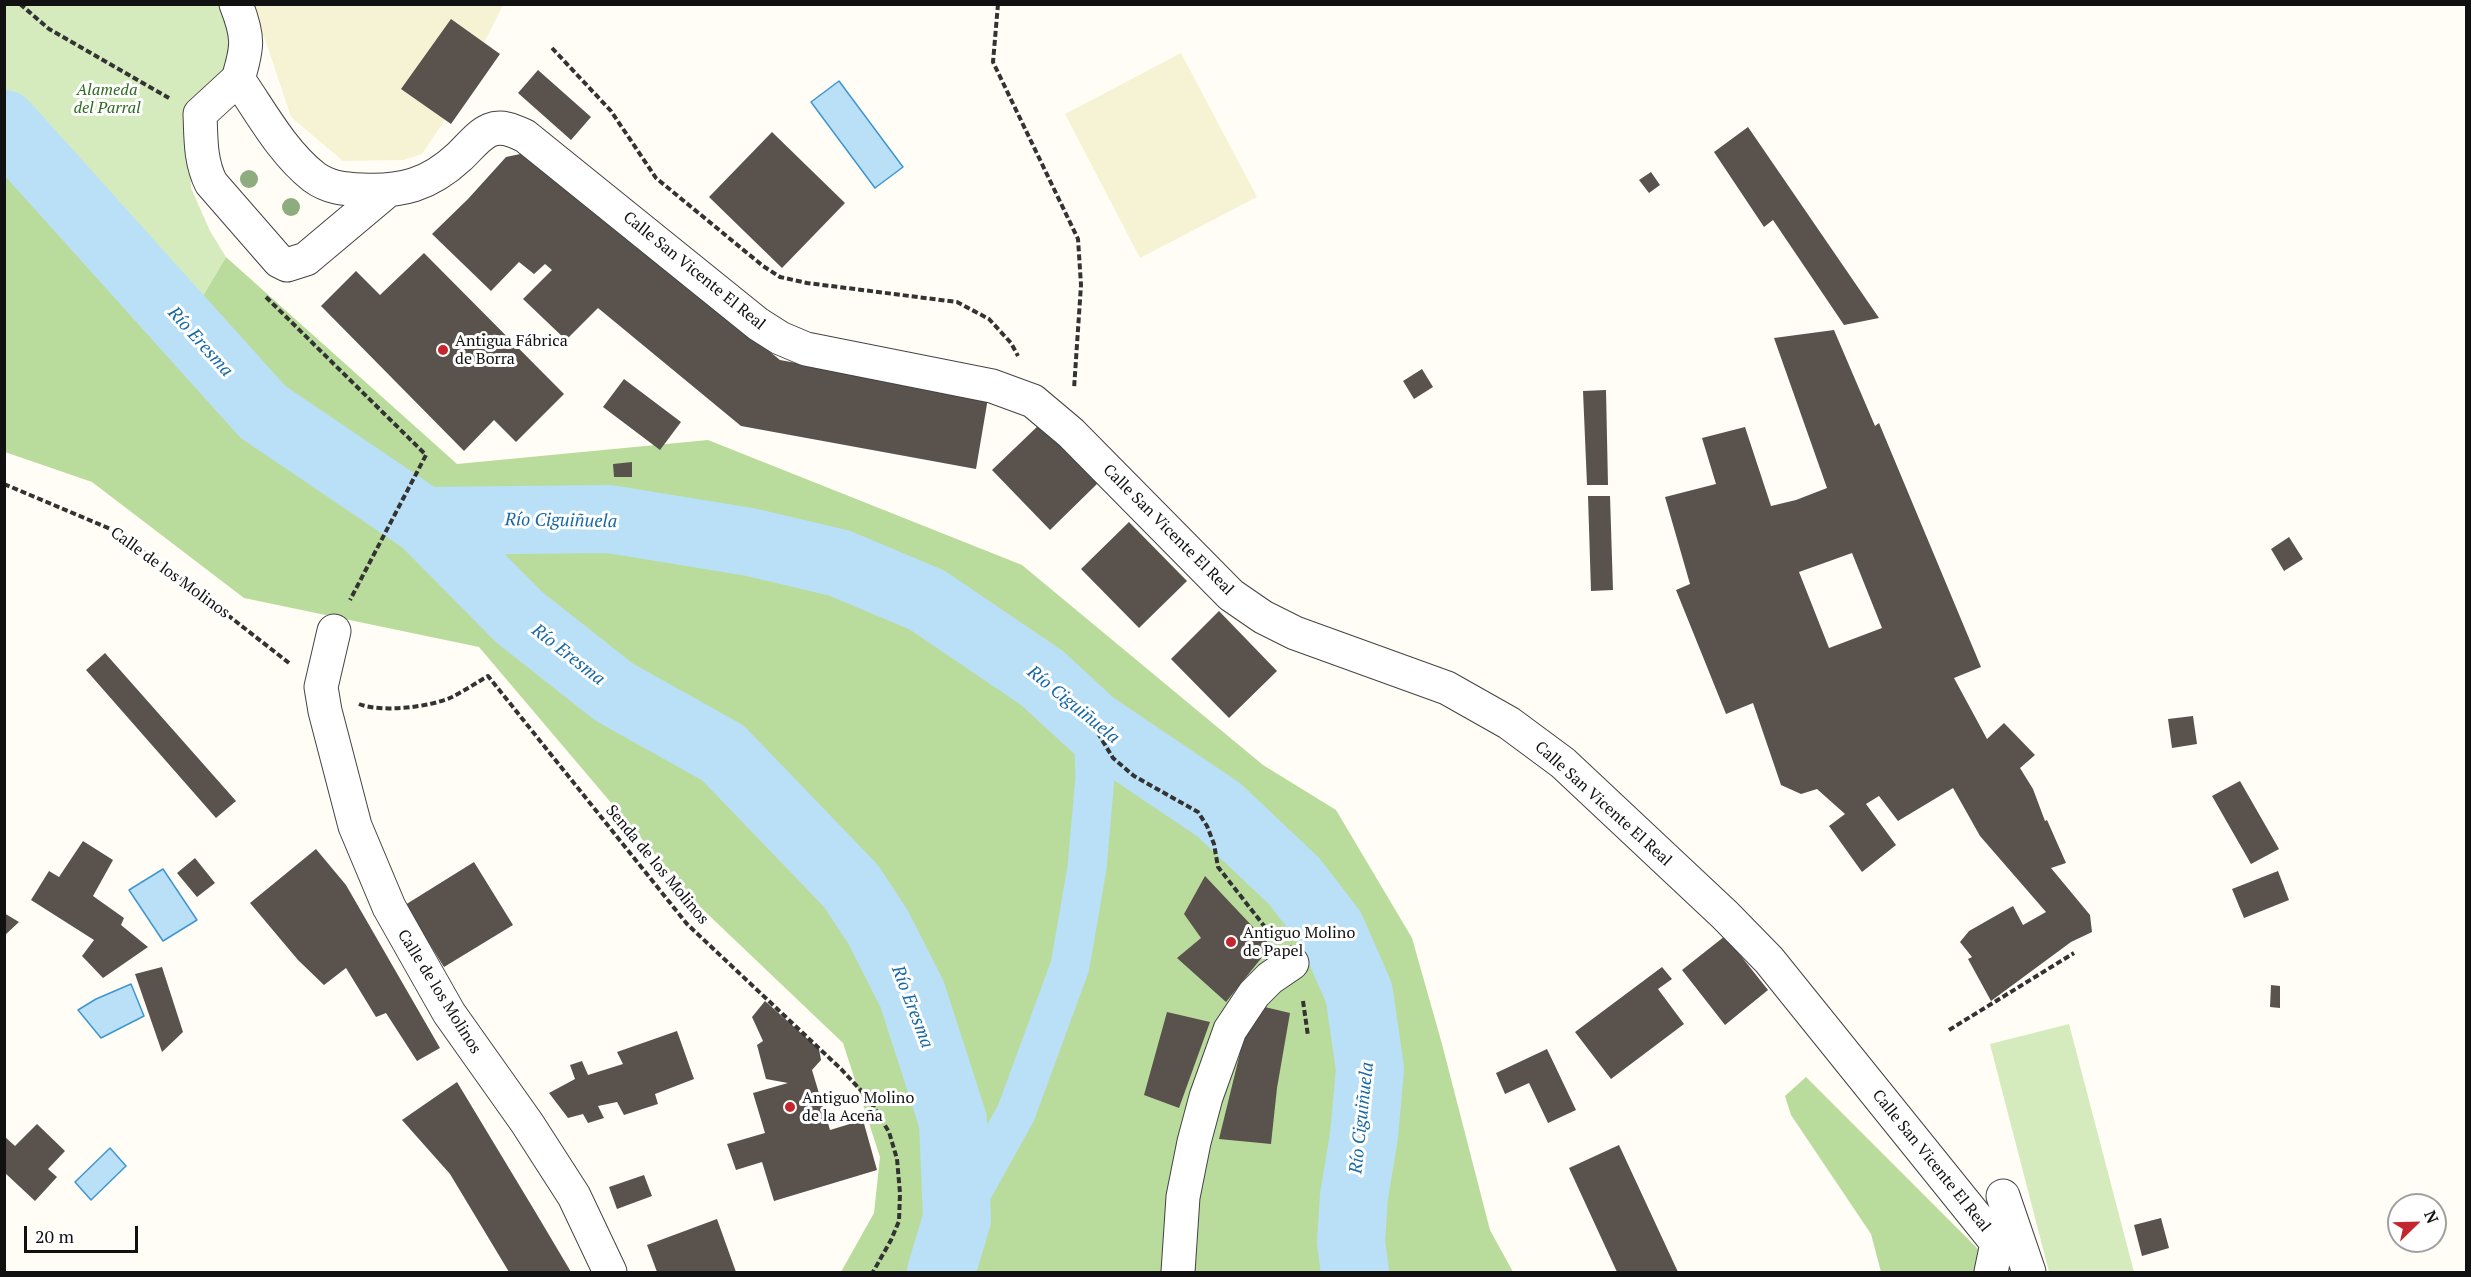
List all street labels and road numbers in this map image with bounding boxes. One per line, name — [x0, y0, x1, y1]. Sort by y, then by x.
street label: Calle San Vicente El Real — [619, 208, 769, 334]
street label: Calle San Vicente El Real — [1099, 461, 1237, 599]
street label: Calle de los Molinos — [107, 523, 233, 623]
street label: Calle San Vicente El Real — [1531, 738, 1675, 870]
street label: Senda de los Molinos — [601, 801, 713, 929]
street label: Calle de los Molinos — [393, 926, 485, 1058]
street label: Calle San Vicente El Real — [1868, 1086, 1994, 1236]

